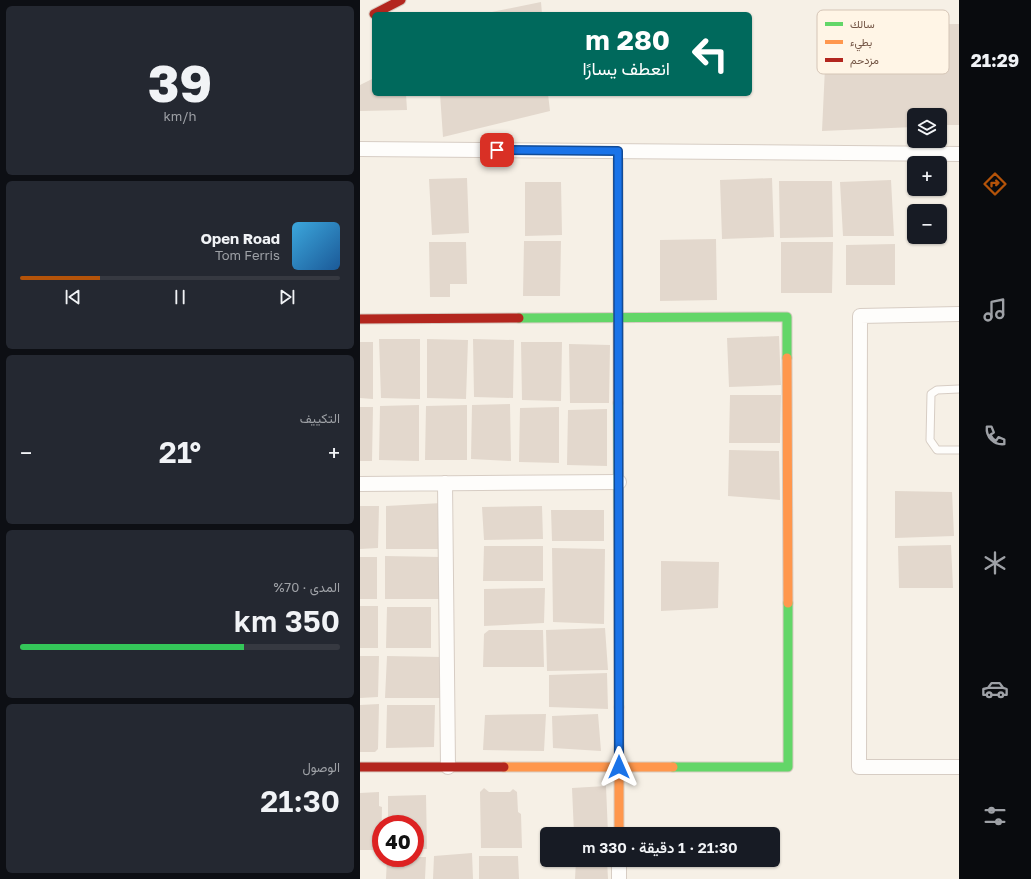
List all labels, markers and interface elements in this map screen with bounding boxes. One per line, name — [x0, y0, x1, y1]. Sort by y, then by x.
legend — [817, 10, 949, 74]
text: سالك — [850, 17, 875, 30]
text: 280 m — [585, 23, 670, 56]
icon: left — [684, 28, 736, 80]
text: بطيء — [850, 35, 872, 52]
text: 21:29 — [971, 49, 1019, 71]
text: 39 — [148, 51, 212, 113]
text: مزدحم — [850, 53, 879, 68]
text: انعطف يسارًا — [582, 57, 670, 79]
text: km/h — [163, 108, 197, 124]
map controls — [907, 108, 947, 244]
button: layers — [907, 108, 947, 148]
pin — [480, 133, 514, 167]
icon: arrive — [486, 139, 508, 161]
button: + — [907, 156, 947, 196]
icon: directions — [981, 170, 1009, 198]
button: − — [907, 204, 947, 244]
text: Open Road — [200, 229, 280, 247]
text: Tom Ferris — [215, 247, 280, 263]
icon: previous — [62, 286, 84, 308]
icon: pause — [169, 286, 191, 308]
icon: next — [276, 286, 298, 308]
icon: music — [981, 296, 1009, 324]
text: التكييف — [300, 410, 340, 426]
icon: phone — [981, 422, 1009, 450]
text: 21° — [159, 434, 201, 470]
text: − — [20, 439, 32, 466]
text: + — [328, 439, 340, 466]
icon: climate — [981, 549, 1009, 577]
text: المدى · 70% — [273, 579, 340, 595]
text: 350 km — [234, 603, 340, 639]
icon: car — [981, 675, 1009, 703]
position arrow — [598, 746, 640, 788]
text: الوصول — [302, 759, 340, 775]
text: 21:30 — [260, 783, 340, 819]
icon: filters — [981, 802, 1009, 830]
speed limit sign: 40 — [372, 815, 424, 867]
text: 21:30 · 1 دقيقة · 330 m — [582, 838, 738, 856]

